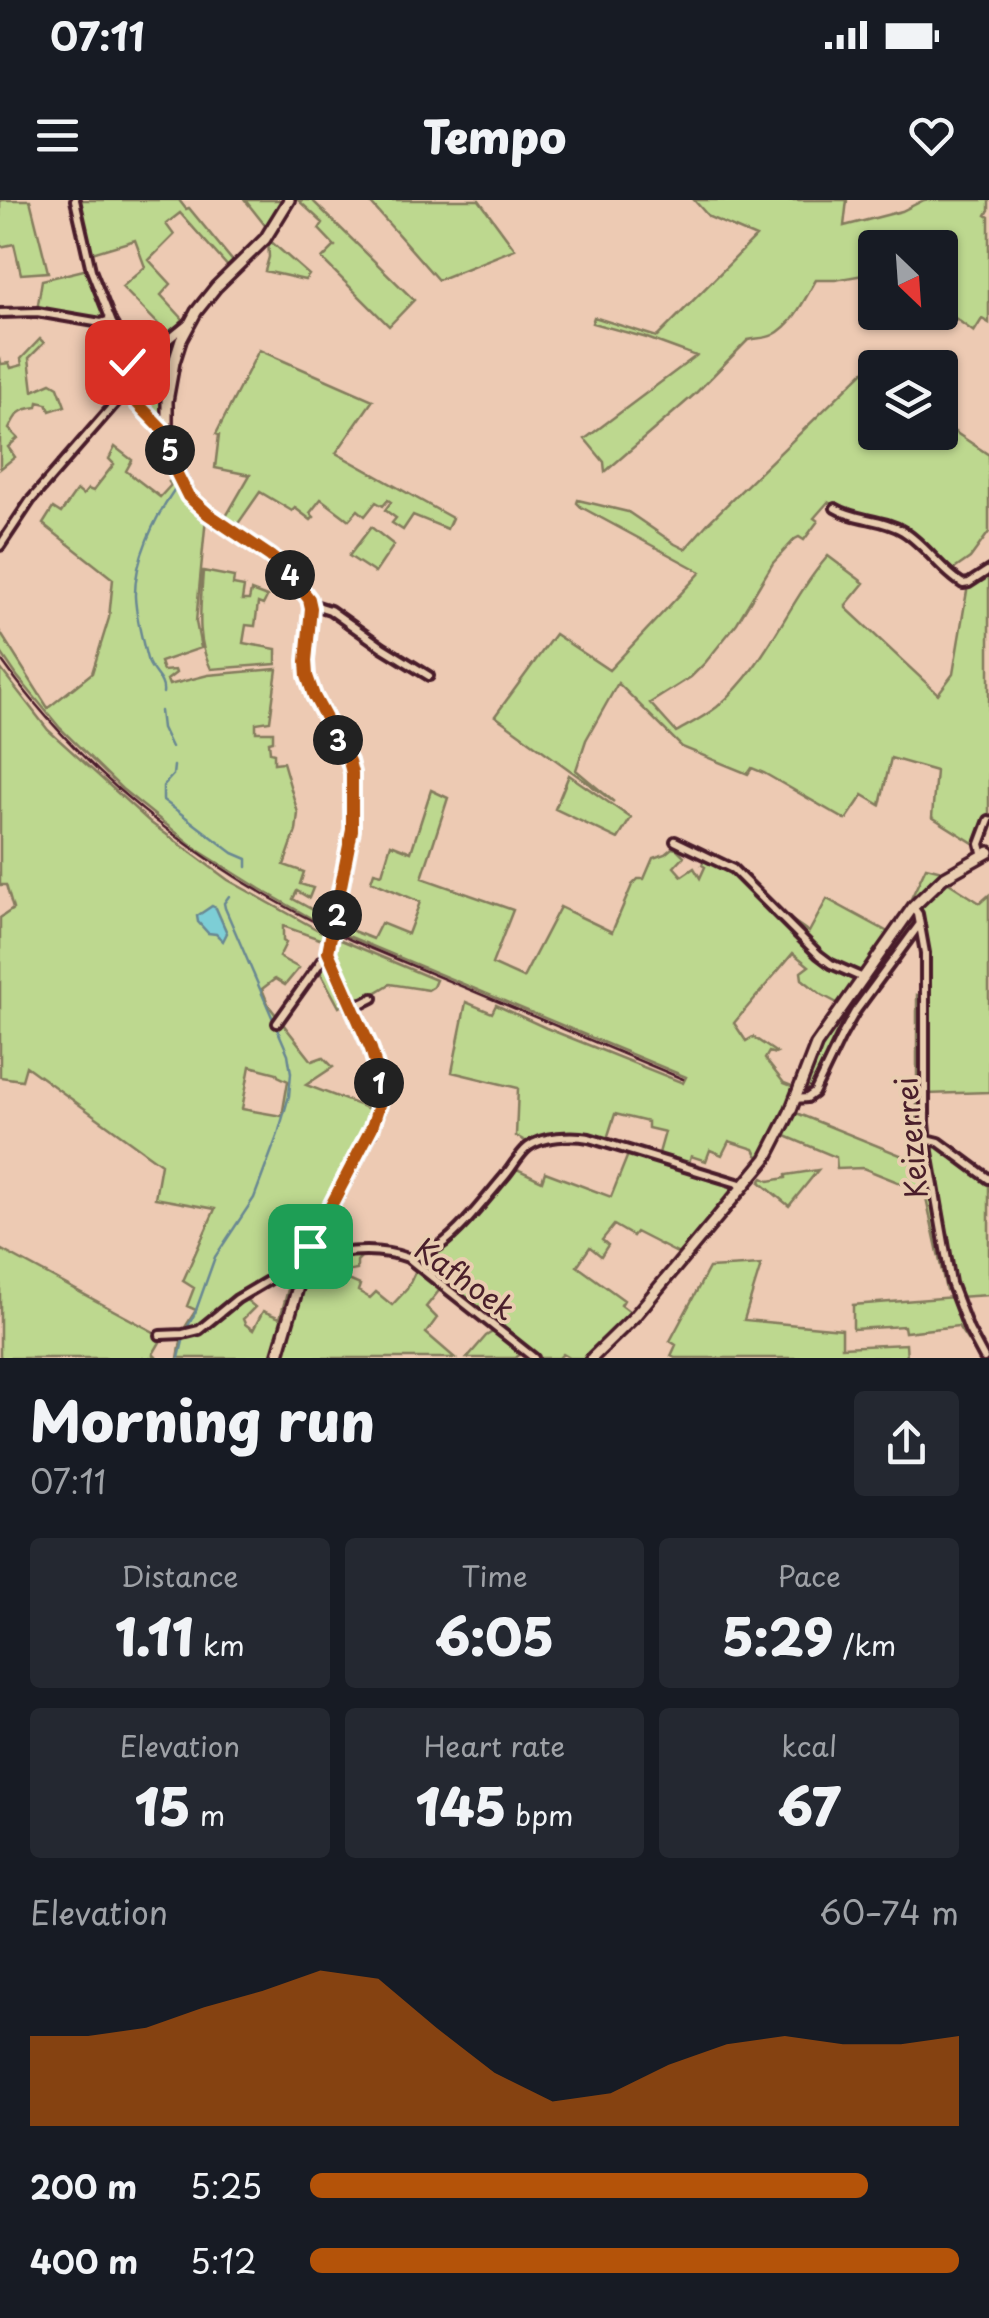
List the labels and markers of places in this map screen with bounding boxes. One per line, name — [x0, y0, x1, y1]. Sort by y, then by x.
pin — [85, 320, 170, 405]
pin: 5 — [145, 425, 195, 475]
pin: 4 — [265, 550, 315, 600]
pin: 3 — [313, 715, 363, 765]
pin: 2 — [312, 890, 362, 940]
pin: 1 — [354, 1058, 404, 1108]
pin — [268, 1204, 353, 1289]

